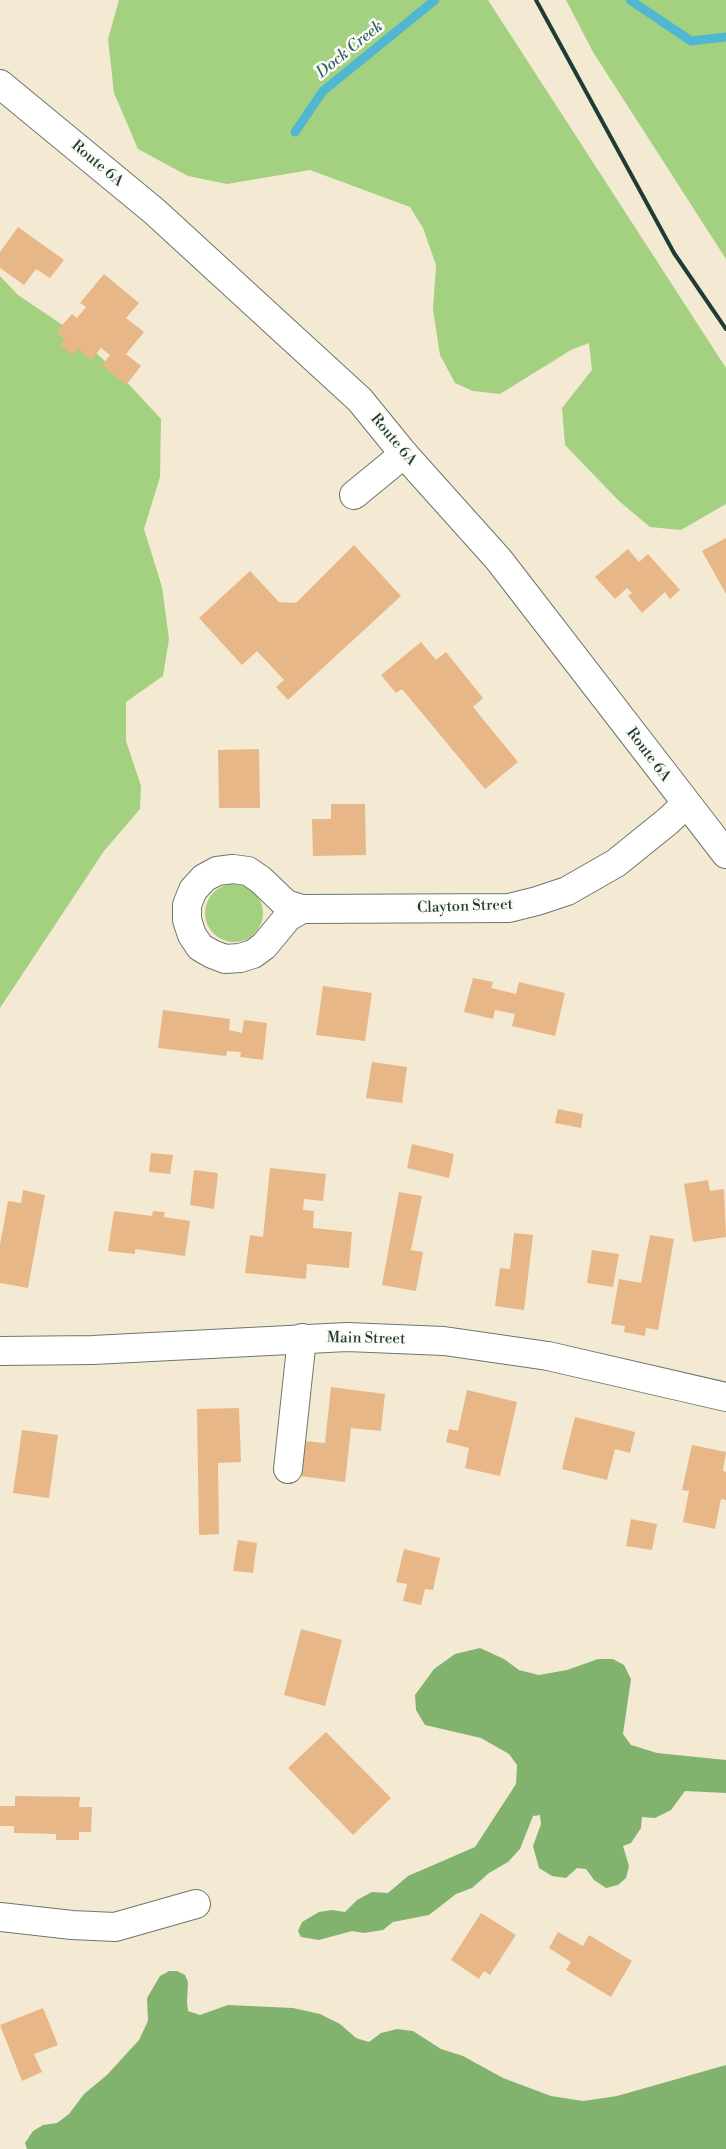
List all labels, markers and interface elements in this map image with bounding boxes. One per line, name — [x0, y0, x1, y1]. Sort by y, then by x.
water label: Dock Creek — [313, 17, 387, 83]
street label: Route 6A — [67, 137, 127, 191]
street label: Route 6A — [366, 410, 420, 470]
street label: Route 6A — [622, 725, 674, 785]
street label: Clayton Street — [417, 896, 513, 918]
street label: Main Street — [327, 1329, 405, 1349]

